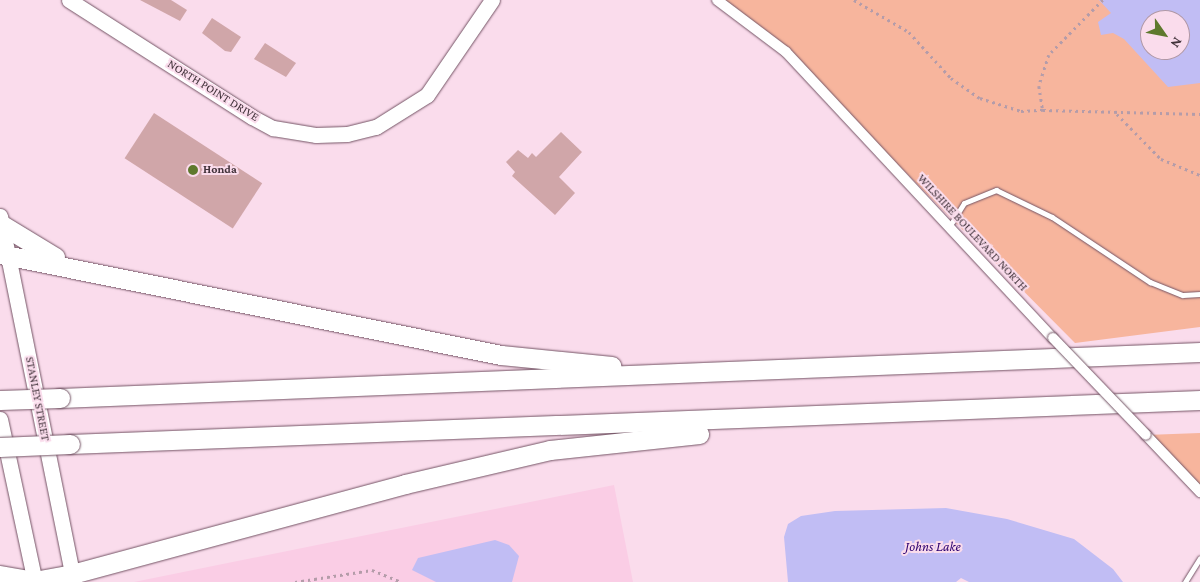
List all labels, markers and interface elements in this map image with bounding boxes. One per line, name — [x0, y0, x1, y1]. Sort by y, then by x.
north arrow — [1140, 10, 1190, 60]
text: N — [1167, 34, 1186, 51]
street label: NORTH POINT DRIVE — [165, 57, 261, 125]
place label: Honda — [203, 163, 237, 177]
marker: Honda — [187, 164, 199, 176]
street label: WILSHIRE BOULEVARD NORTH — [914, 172, 1030, 294]
street label: STANLEY STREET — [22, 356, 52, 442]
water label: Johns Lake — [905, 538, 961, 554]

